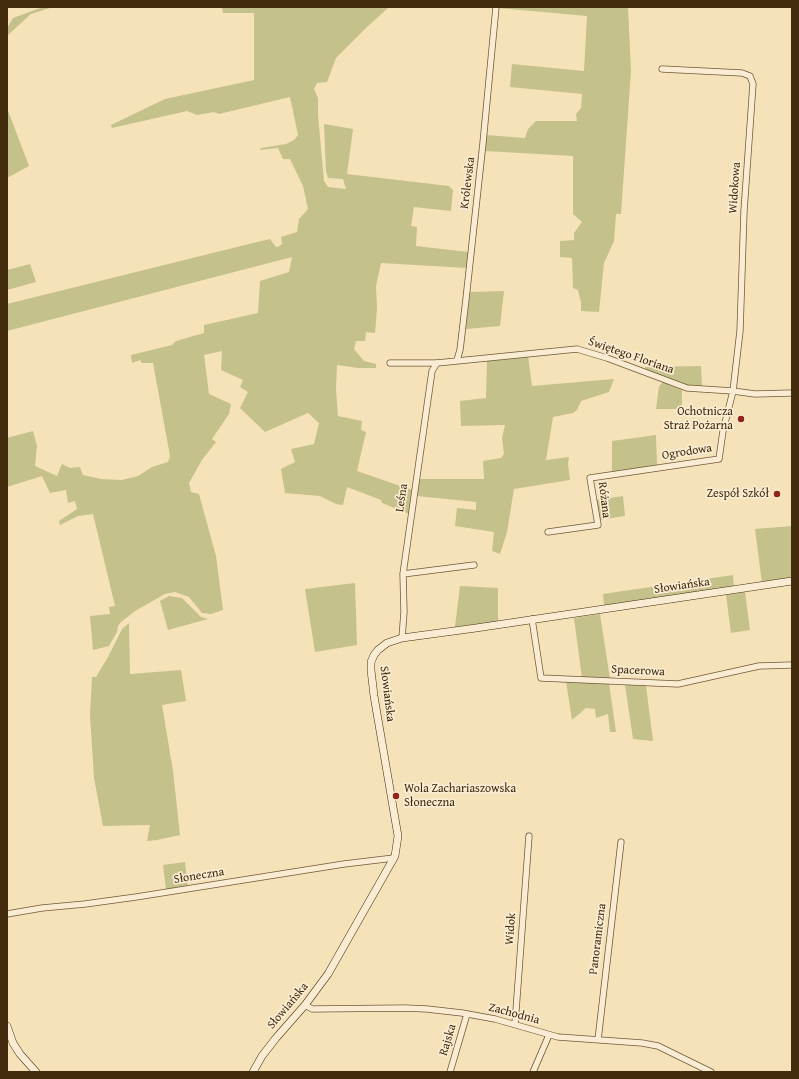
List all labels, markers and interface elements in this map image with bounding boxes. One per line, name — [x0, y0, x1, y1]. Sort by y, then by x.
street label: Królewska — [458, 156, 478, 210]
street label: Widokowa — [726, 162, 744, 214]
street label: Świętego Floriana — [586, 335, 676, 377]
place label: Ochotnicza Straż Pożarna — [664, 405, 733, 433]
marker: Ochotnicza Straż Pożarna — [736, 414, 746, 424]
street label: Ogrodowa — [661, 441, 713, 463]
street label: Różana — [595, 481, 613, 519]
street label: Leśna — [393, 483, 411, 513]
place label: Zespół Szkół — [707, 487, 769, 501]
marker: Zespół Szkół — [772, 489, 782, 499]
street label: Słowiańska — [653, 575, 711, 597]
street label: Spacerowa — [611, 662, 665, 680]
street label: Słowiańska — [376, 665, 398, 723]
place label: Wola Zachariaszowska Słoneczna — [404, 782, 516, 810]
marker: Wola Zachariaszowska Słoneczna — [391, 791, 401, 801]
street label: Słoneczna — [173, 865, 225, 887]
street label: Panoramiczna — [586, 903, 610, 975]
street label: Widok — [503, 912, 519, 946]
street label: Słowiańska — [264, 980, 312, 1032]
street label: Zachodnia — [487, 1000, 541, 1028]
street label: Rajska — [436, 1022, 460, 1058]

